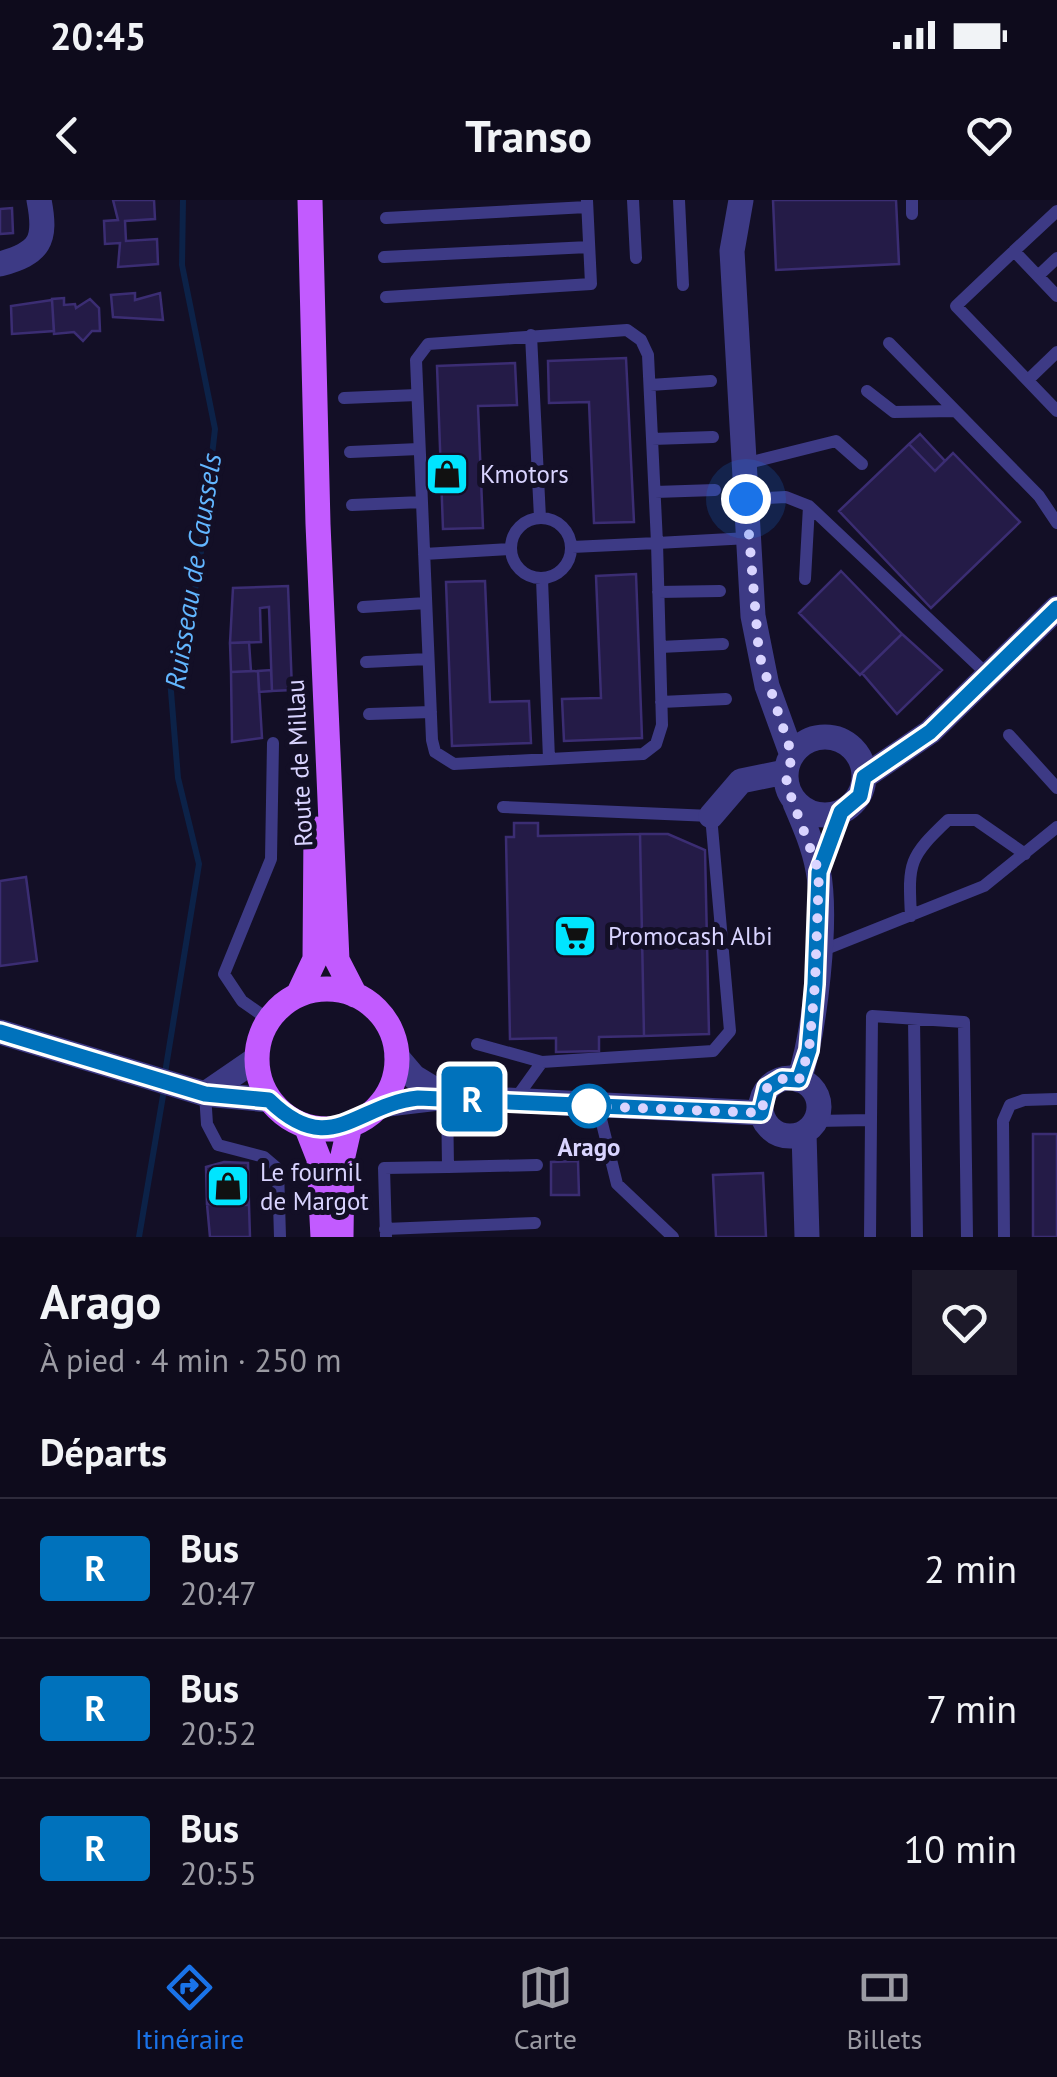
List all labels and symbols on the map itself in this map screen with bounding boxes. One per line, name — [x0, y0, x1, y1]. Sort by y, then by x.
water label: Ruisseau de Caussels — [156, 450, 229, 691]
shop icon: Kmotors — [424, 451, 470, 497]
place label: Kmotors — [480, 458, 569, 490]
your location — [721, 474, 771, 524]
street label: Route de Millau — [279, 678, 319, 848]
supermarket icon: Promocash Albi — [552, 913, 598, 959]
place label: Promocash Albi — [608, 920, 773, 952]
line badge: R — [440, 1066, 504, 1132]
marker: Arago — [568, 1085, 610, 1127]
place label: Arago — [557, 1131, 621, 1163]
place label: Le fournil de Margot — [260, 1156, 369, 1217]
shop icon: Le fournil de Margot — [205, 1163, 251, 1209]

